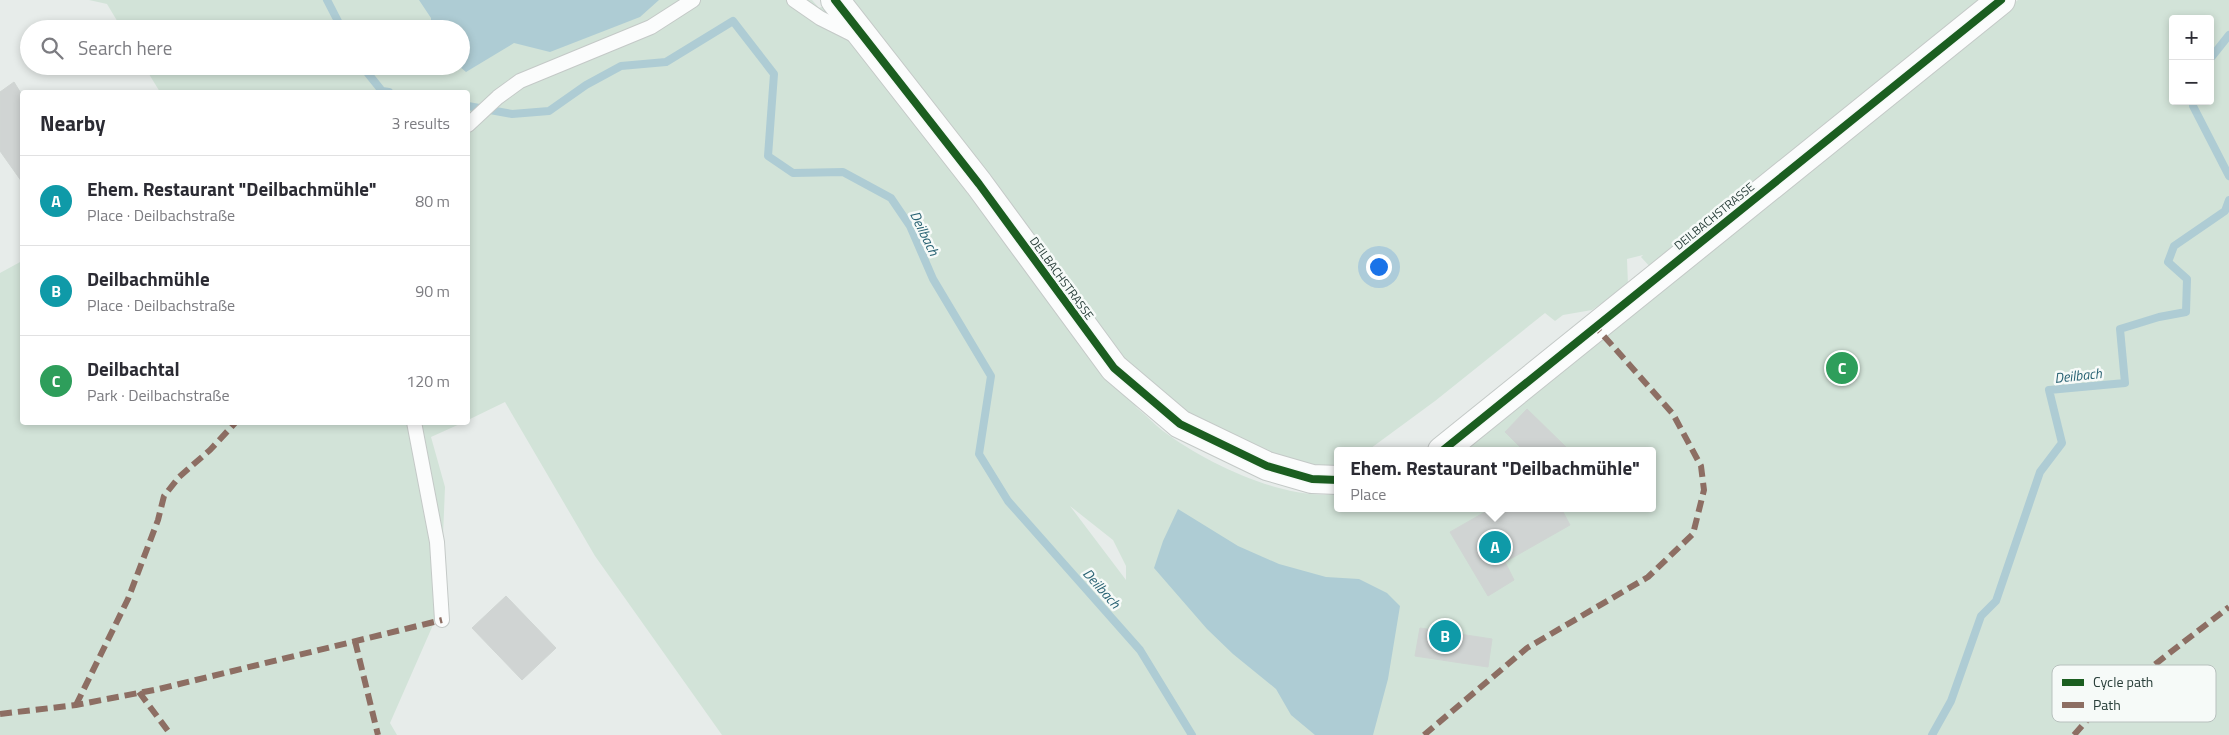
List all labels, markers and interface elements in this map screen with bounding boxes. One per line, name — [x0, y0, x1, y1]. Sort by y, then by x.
map controls — [2169, 15, 2214, 105]
button: + — [2169, 15, 2214, 60]
search box — [20, 20, 470, 75]
text: Search here — [78, 33, 172, 62]
icon: search — [38, 34, 66, 62]
button: − — [2169, 60, 2214, 105]
text: Nearby — [40, 107, 105, 139]
text: 3 results — [391, 111, 450, 135]
text: Ehem. Restaurant "Deilbachmühle" — [87, 174, 377, 203]
street label: DEILBACHSTRASSE — [1670, 177, 1759, 254]
text: A — [51, 189, 61, 213]
text: 80 m — [415, 189, 450, 213]
text: Place · Deilbachstraße — [87, 203, 235, 227]
water label: Deilbach — [905, 207, 945, 260]
street label: DEILBACHSTRASSE — [1025, 232, 1099, 324]
your location — [1366, 254, 1392, 280]
text: Deilbachmühle — [87, 264, 210, 293]
text: B — [51, 279, 61, 303]
text: 90 m — [415, 279, 450, 303]
text: Place · Deilbachstraße — [87, 293, 235, 317]
pin: C — [1826, 349, 1858, 387]
text: Deilbachtal — [87, 354, 180, 383]
water label: Deilbach — [2053, 362, 2104, 388]
text: C — [52, 369, 60, 393]
text: 120 m — [406, 369, 450, 393]
text: Park · Deilbachstraße — [87, 383, 230, 407]
popup — [1334, 447, 1656, 512]
text: Ehem. Restaurant "Deilbachmühle" — [1350, 453, 1640, 482]
text: Place — [1350, 482, 1386, 506]
pin: A — [1479, 528, 1511, 566]
water label: Deilbach — [1078, 563, 1126, 613]
pin: B — [1429, 617, 1461, 655]
legend — [2052, 665, 2216, 722]
text: Cycle path — [2093, 671, 2153, 692]
text: Path — [2093, 694, 2121, 715]

